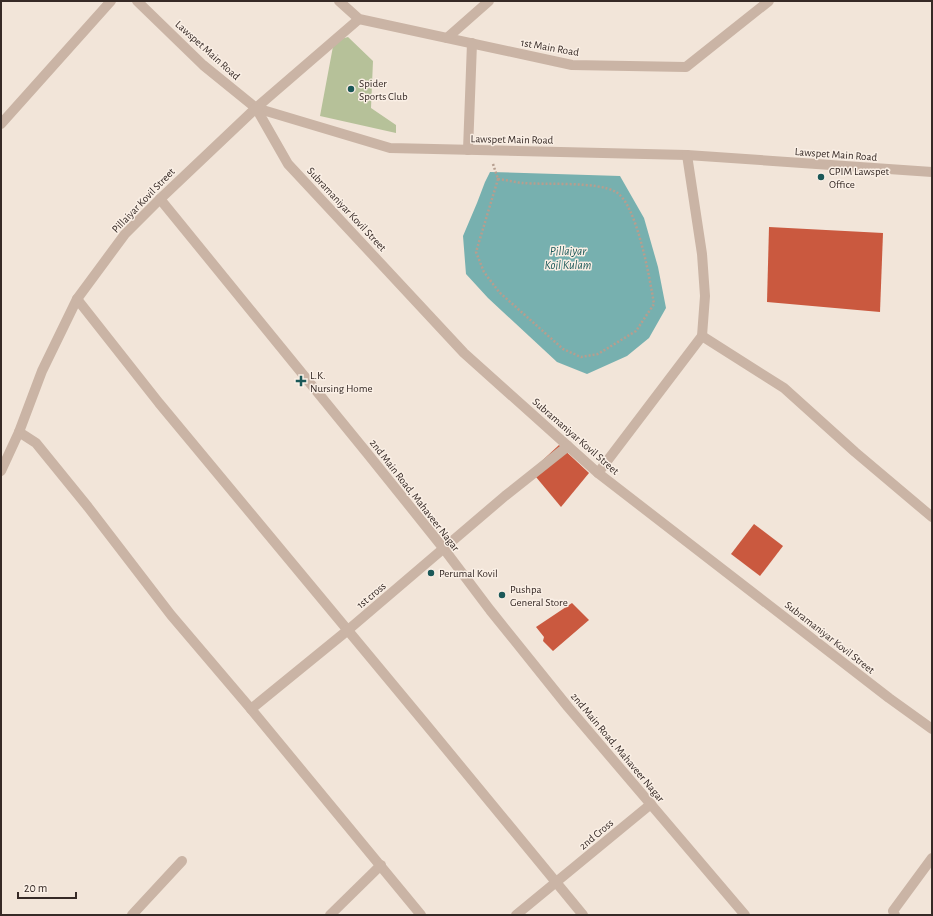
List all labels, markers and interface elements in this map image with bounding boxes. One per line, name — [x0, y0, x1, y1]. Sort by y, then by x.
street label: Lawspet Main Road — [173, 19, 242, 82]
street label: 1st Main Road — [520, 37, 580, 58]
place label: Spider Sports Club — [359, 78, 408, 102]
marker: Spider Sports Club — [346, 84, 356, 94]
street label: Lawspet Main Road — [471, 133, 554, 146]
street label: Lawspet Main Road — [794, 146, 878, 163]
street label: Subramaniyar Kovil Street — [305, 165, 389, 254]
street label: Pillaiyar Kovil Street — [110, 166, 177, 235]
place label: CPIM Lawspet Office — [829, 166, 890, 190]
marker: CPIM Lawspet Office — [816, 172, 826, 182]
water label: Pillaiyar Koil Kulam — [545, 245, 591, 271]
place label: L.K. Nursing Home — [310, 370, 373, 394]
marker: L.K. Nursing Home — [295, 375, 307, 387]
street label: Subramaniyar Kovil Street — [530, 396, 621, 477]
street label: 2nd Main Road, Mahaveer Nagar — [368, 437, 462, 554]
marker: Perumal Kovil — [426, 568, 436, 578]
place label: Perumal Kovil — [439, 568, 498, 579]
street label: 1st cross — [355, 580, 388, 611]
place label: Pushpa General Store — [510, 584, 568, 608]
marker: Pushpa General Store — [497, 590, 507, 600]
street label: Subramaniyar Kovil Street — [783, 599, 877, 676]
street label: 2nd Main Road, Mahaveer Nagar — [569, 691, 667, 804]
street label: 2nd Cross — [577, 817, 615, 852]
scale bar — [18, 874, 76, 900]
text: 20 m — [24, 882, 47, 894]

